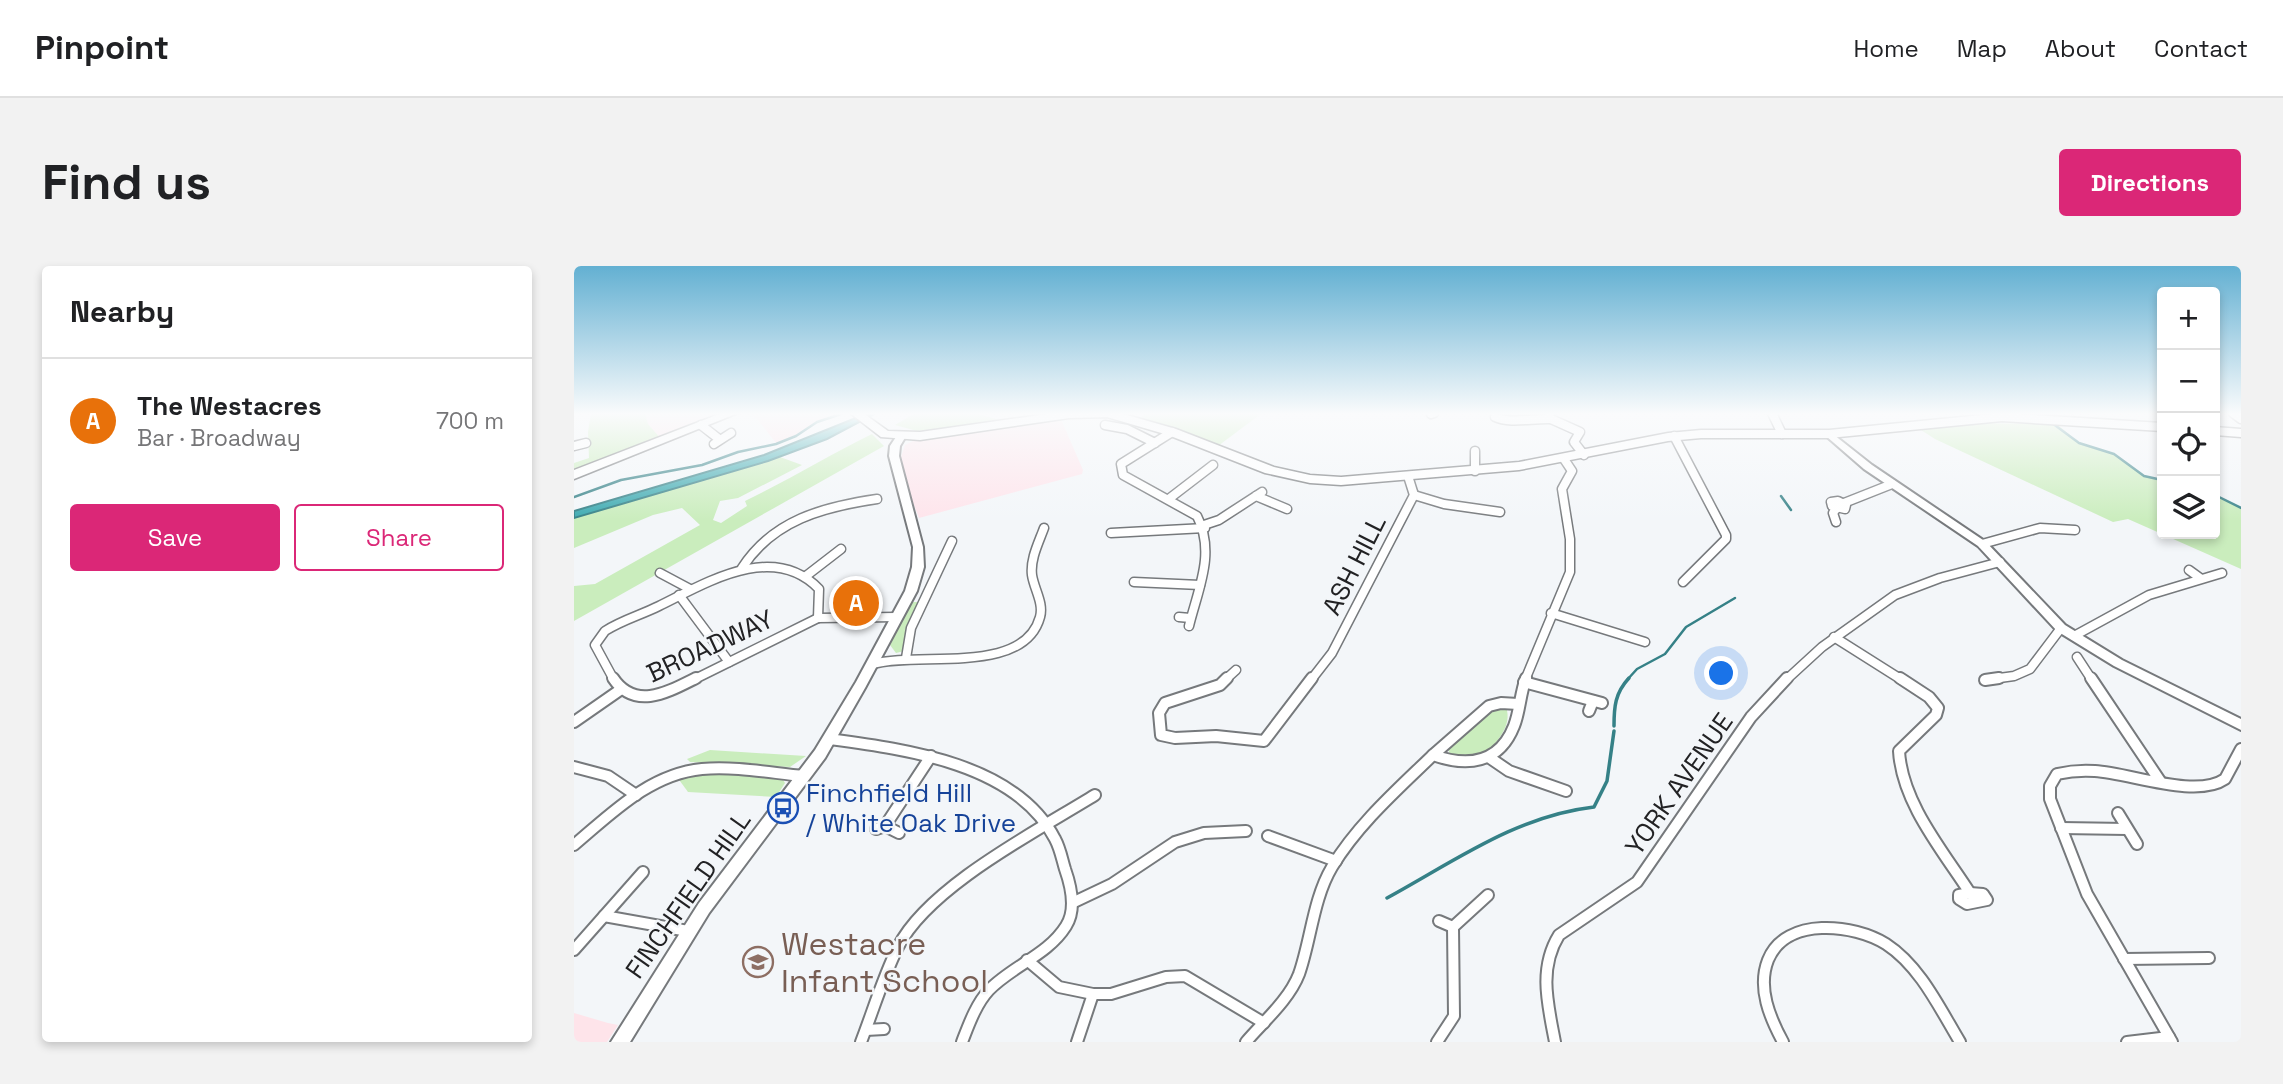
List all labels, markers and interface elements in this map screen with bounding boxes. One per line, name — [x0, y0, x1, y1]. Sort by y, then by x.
text: Pinpoint — [35, 27, 169, 69]
text: Home — [1853, 33, 1919, 64]
text: Map — [1957, 33, 2007, 64]
text: About — [2045, 33, 2116, 64]
text: Contact — [2154, 33, 2248, 64]
button: Directions — [2059, 149, 2241, 216]
text: Find us — [42, 151, 211, 213]
map controls — [2157, 287, 2220, 539]
button: + — [2157, 287, 2220, 350]
text: Nearby — [70, 292, 174, 331]
button: − — [2157, 350, 2220, 413]
text: The Westacres — [137, 389, 322, 423]
text: A — [86, 406, 100, 436]
text: 700 m — [436, 406, 504, 436]
button: locate — [2157, 413, 2220, 476]
text: Bar · Broadway — [137, 423, 301, 453]
button: layers — [2157, 476, 2220, 539]
button: Save — [70, 504, 280, 571]
button: Share — [294, 504, 504, 571]
street label: ASH HILL — [1314, 509, 1394, 621]
pin: A — [833, 577, 879, 629]
street label: BROADWAY — [641, 602, 779, 690]
your location — [1704, 656, 1738, 690]
street label: YORK AVENUE — [1617, 706, 1741, 862]
place label: Finchfield Hill / White Oak Drive — [806, 776, 1016, 840]
bus stop icon: Finchfield Hill / White Oak Drive — [766, 791, 800, 825]
street label: FINCHFIELD HILL — [618, 805, 758, 985]
place label: Westacre Infant School — [781, 924, 988, 1001]
school or university icon: Westacre Infant School — [741, 945, 775, 979]

